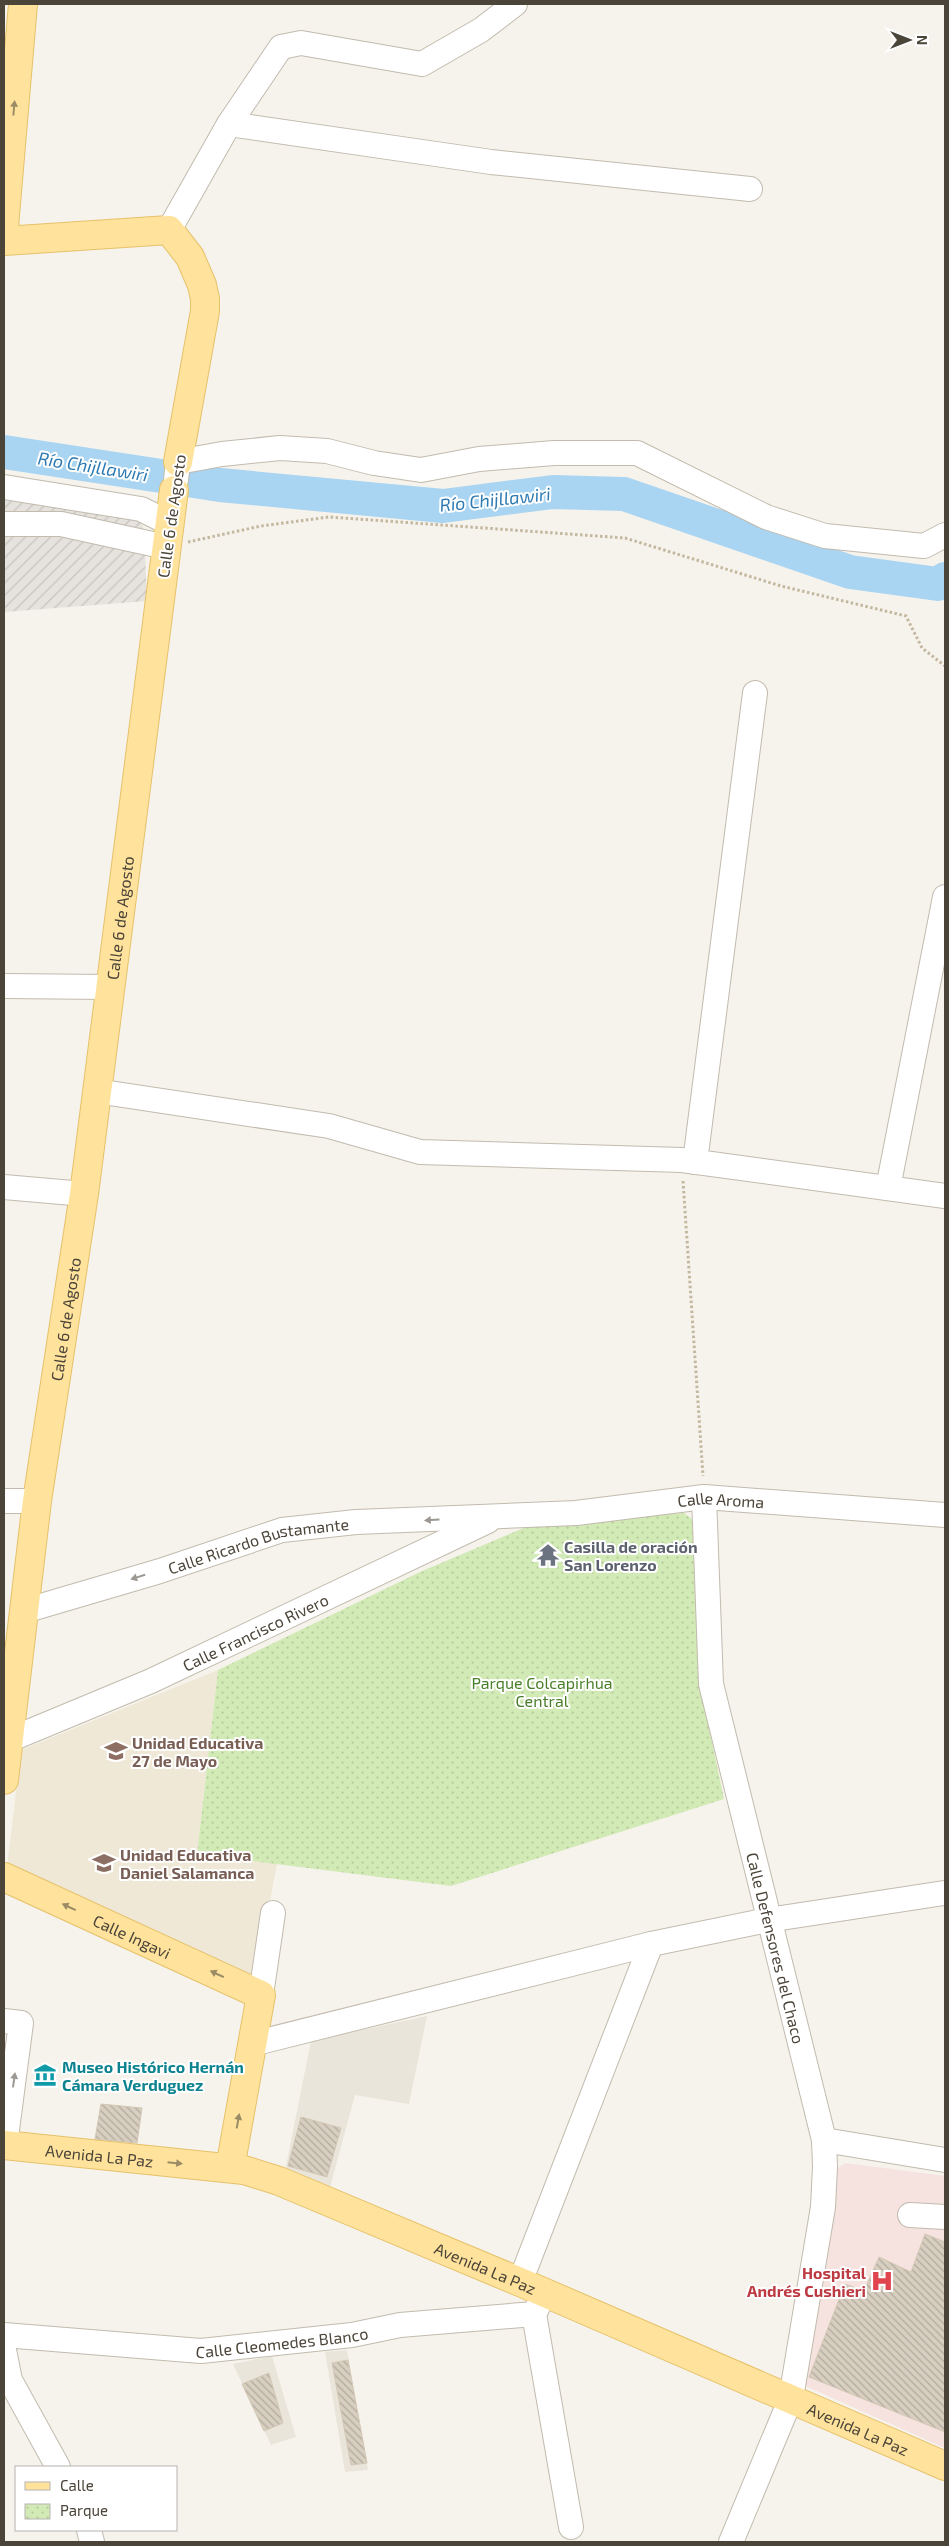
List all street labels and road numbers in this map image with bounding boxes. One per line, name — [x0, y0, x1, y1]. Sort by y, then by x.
street label: Calle 6 de Agosto — [153, 453, 189, 579]
street label: Calle 6 de Agosto — [102, 855, 137, 981]
street label: Calle 6 de Agosto — [46, 1256, 84, 1382]
street label: Calle Aroma — [676, 1487, 765, 1511]
street label: Calle Ricardo Bustamante — [165, 1513, 350, 1577]
street label: Calle Francisco Rivero — [179, 1589, 331, 1674]
street label: Calle Defensores del Chaco — [744, 1850, 809, 2045]
street label: Calle Ingavi — [90, 1910, 174, 1962]
street label: Avenida La Paz — [45, 2140, 154, 2170]
street label: Avenida La Paz — [432, 2238, 539, 2297]
street label: Calle Cleomedes Blanco — [195, 2322, 370, 2361]
street label: Avenida La Paz — [805, 2398, 912, 2459]

